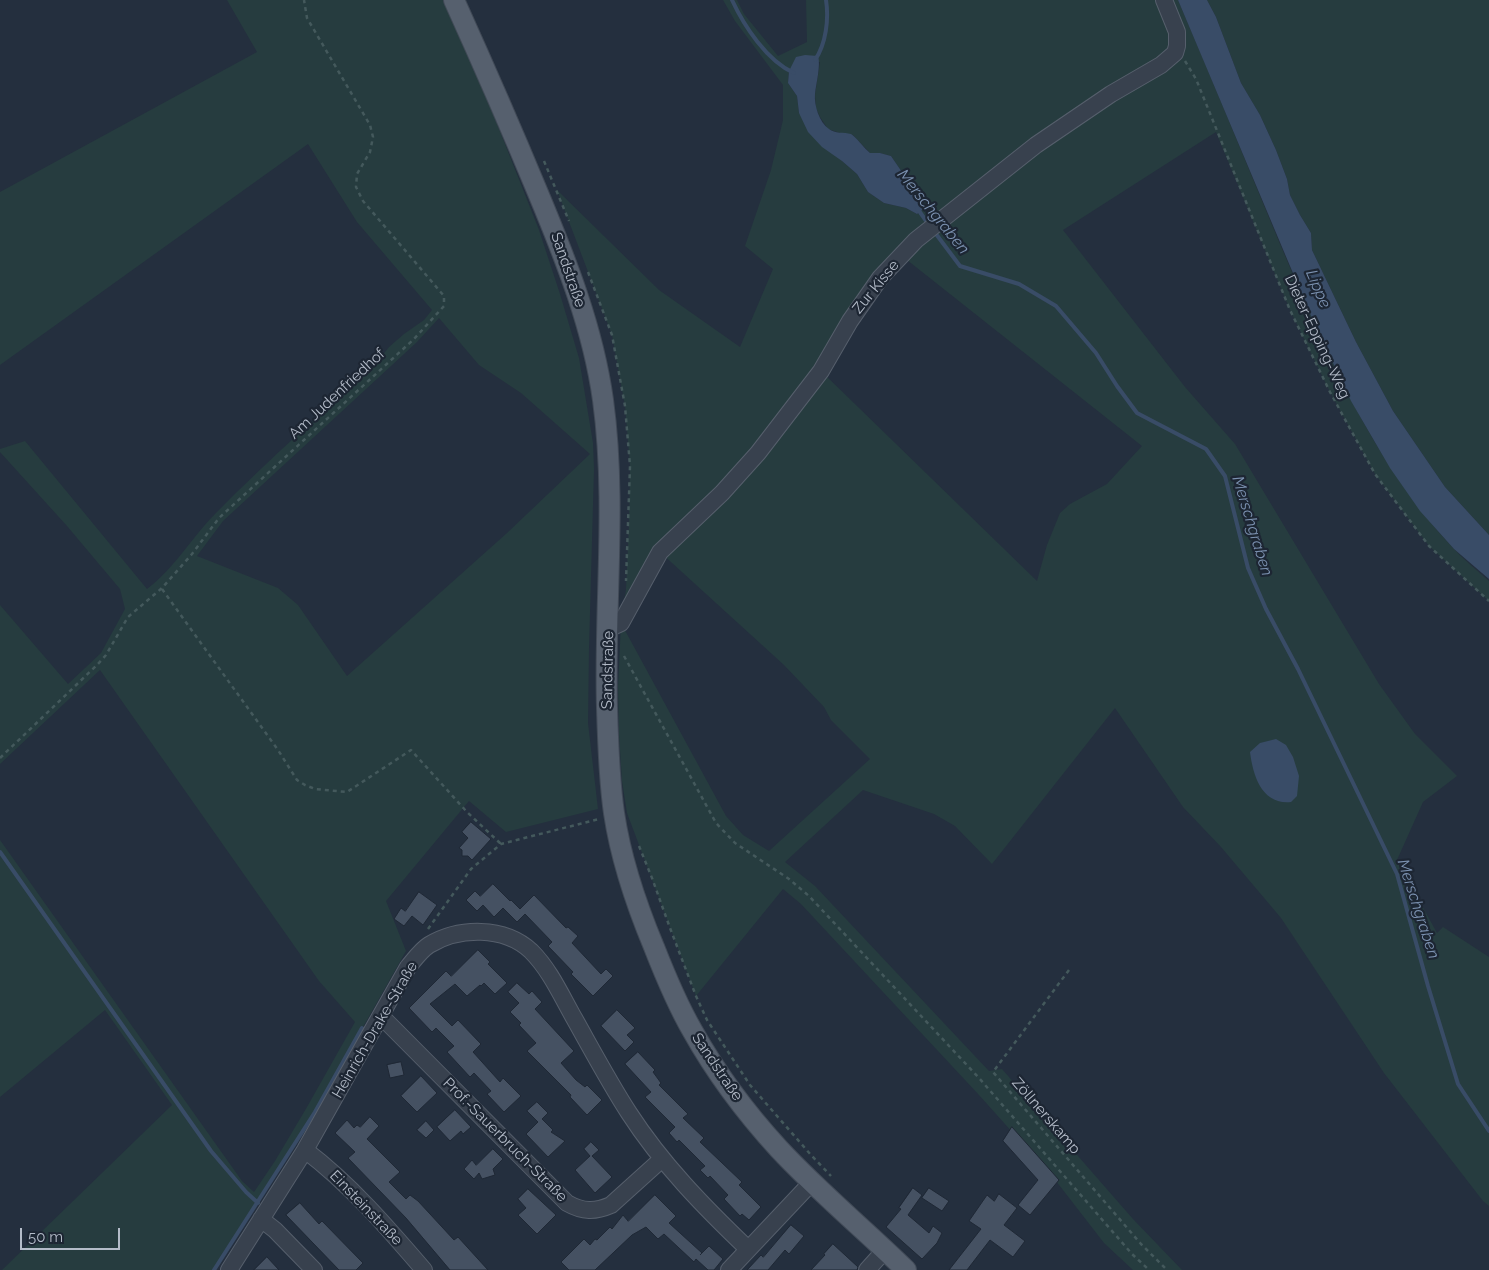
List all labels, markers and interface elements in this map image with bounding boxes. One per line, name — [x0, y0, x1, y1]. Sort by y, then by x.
water label: Merschgraben — [893, 166, 973, 258]
street label: Sandstraße — [547, 230, 589, 310]
street label: Zur Kisse — [849, 257, 903, 317]
water label: Lippe — [1301, 267, 1335, 311]
street label: Dieter-Epping-Weg — [1280, 272, 1354, 402]
street label: Am Judenfriedhof — [285, 345, 389, 443]
water label: Merschgraben — [1228, 474, 1276, 578]
street label: Sandstraße — [598, 631, 618, 709]
water label: Merschgraben — [1393, 857, 1443, 961]
street label: Heinrich-Drake-Straße — [328, 958, 422, 1102]
street label: Sandstraße — [688, 1030, 746, 1104]
street label: Prof.-Sauerbruch-Straße — [439, 1074, 571, 1206]
street label: Zöllnerskamp — [1008, 1074, 1084, 1158]
street label: Einsteinstraße — [326, 1167, 406, 1249]
scale bar — [22, 1218, 122, 1250]
text: 50 m — [28, 1228, 63, 1246]

